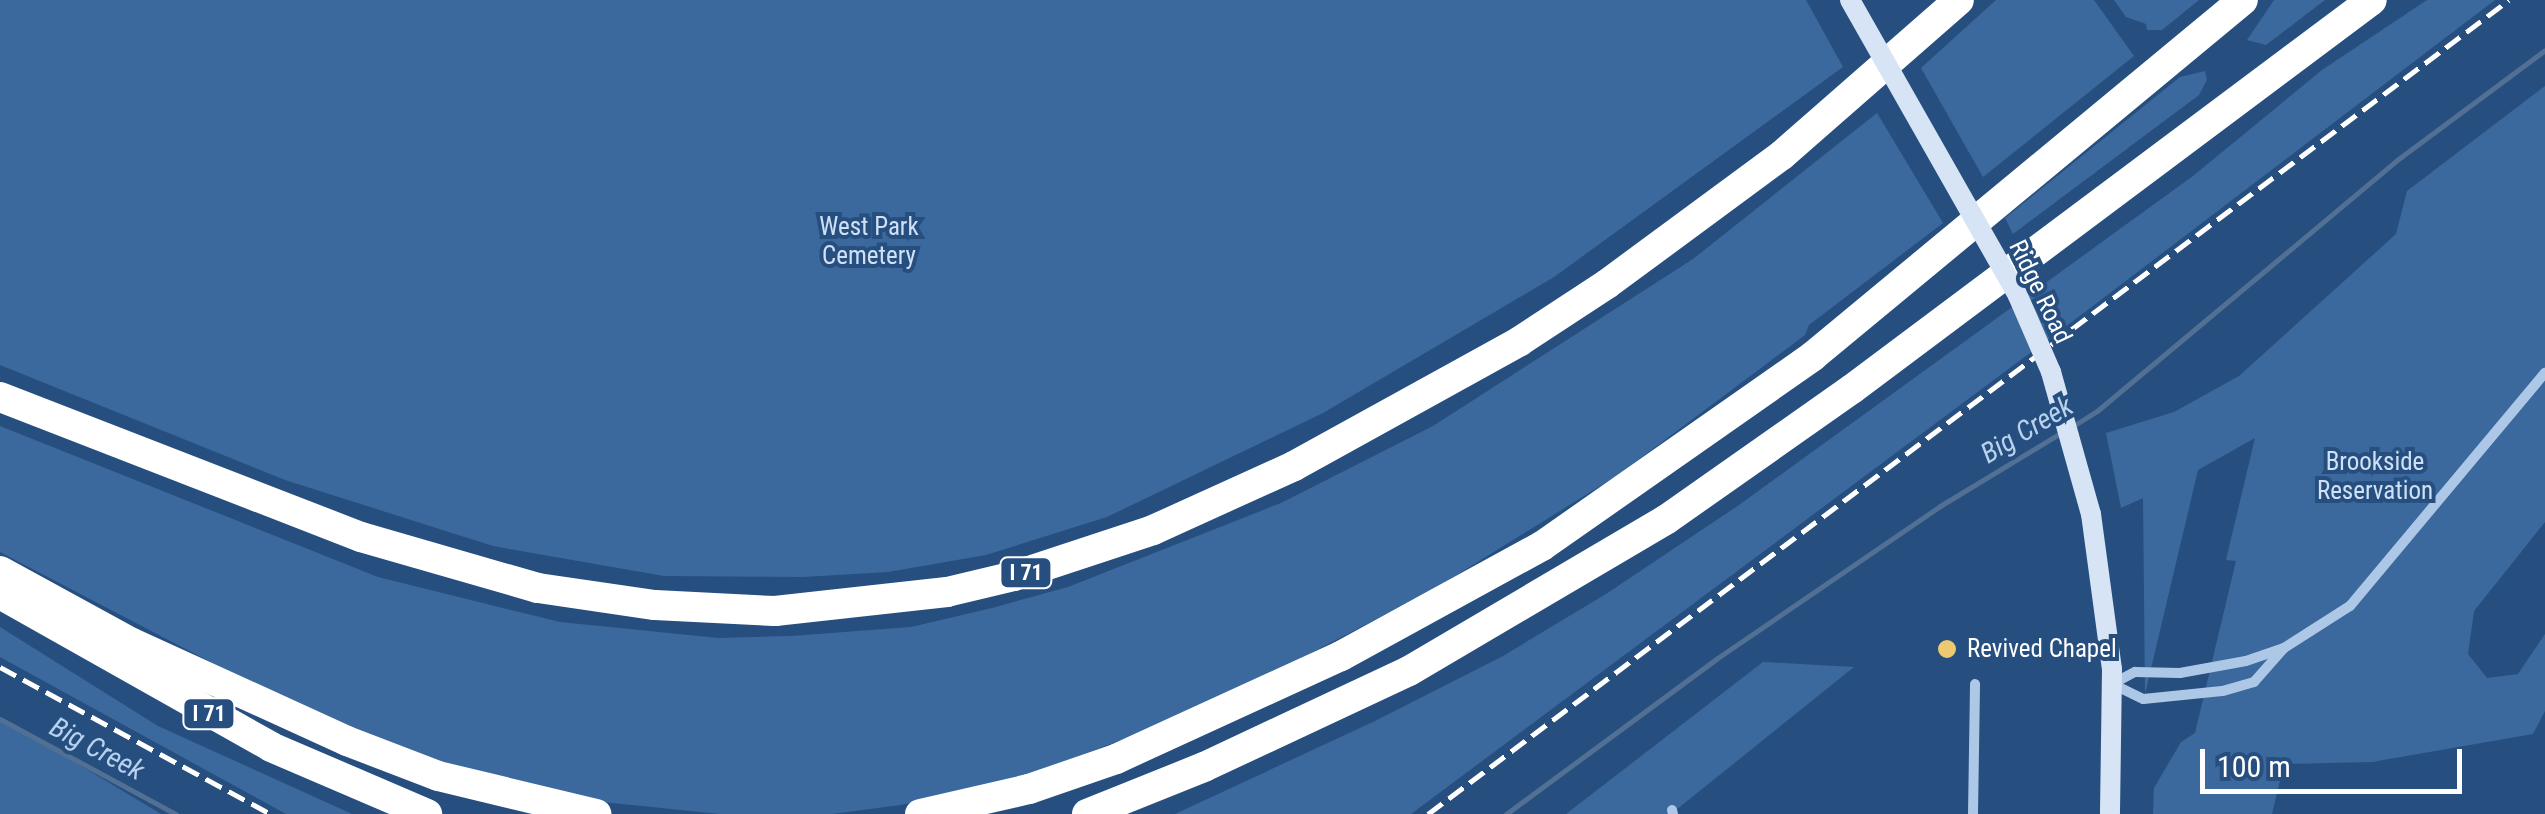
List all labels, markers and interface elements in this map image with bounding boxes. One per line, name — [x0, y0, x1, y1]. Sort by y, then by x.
park label: West Park Cemetery — [819, 213, 919, 272]
street label: Ridge Road — [2002, 235, 2078, 349]
water label: Big Creek — [1975, 389, 2079, 471]
park label: Brookside Reservation — [2317, 448, 2433, 507]
road number: I 71 — [998, 556, 1054, 590]
place label: Revived Chapel — [1967, 634, 2117, 664]
marker: Revived Chapel — [1936, 638, 1958, 660]
road number: I 71 — [182, 697, 236, 731]
water label: Big Creek — [44, 710, 150, 788]
scale bar — [2205, 729, 2468, 791]
text: 100 m — [2217, 749, 2291, 784]

